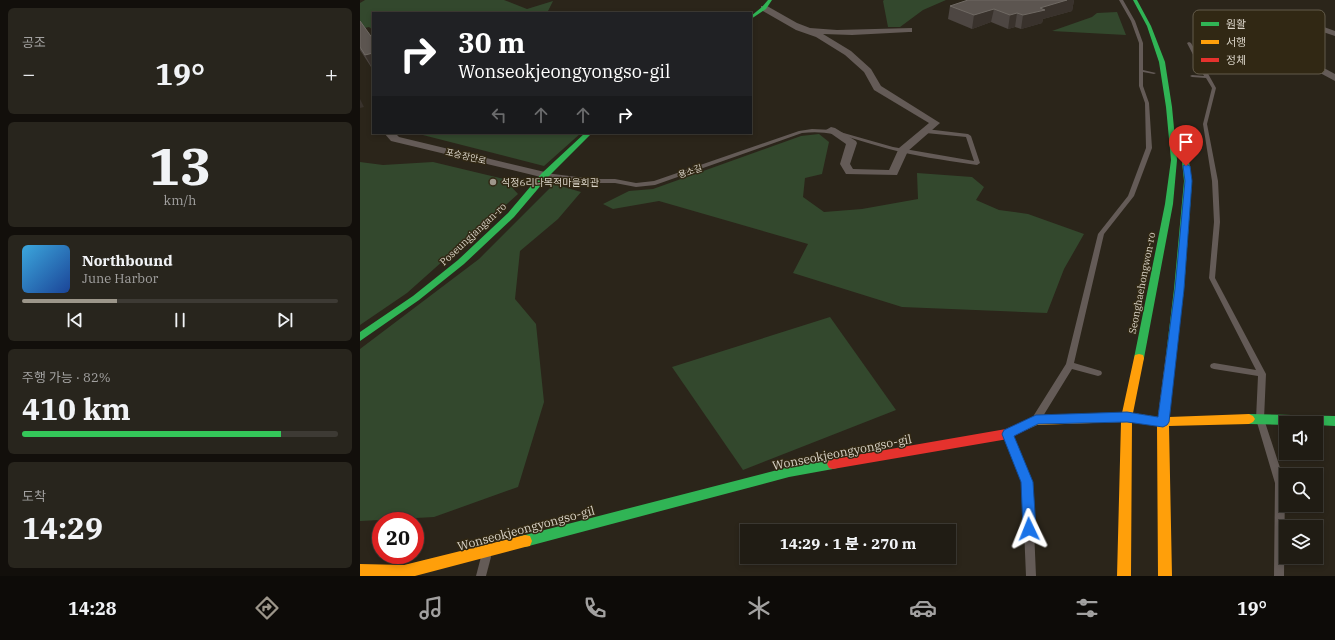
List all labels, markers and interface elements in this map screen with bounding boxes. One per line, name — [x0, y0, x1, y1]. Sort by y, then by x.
legend — [1193, 10, 1325, 74]
text: 원활 — [1226, 17, 1246, 31]
text: 30 m — [458, 24, 525, 61]
icon: right — [392, 28, 444, 80]
text: 공조 — [22, 34, 46, 51]
text: 서행 — [1226, 35, 1246, 49]
text: 정체 — [1226, 53, 1246, 67]
text: 19° — [155, 54, 205, 93]
text: − — [22, 59, 35, 88]
text: + — [325, 59, 338, 88]
text: Wonseokjeongyongso-gil — [458, 60, 670, 83]
icon: left — [488, 104, 510, 126]
icon: ahead — [530, 104, 552, 126]
icon: ahead — [572, 104, 594, 126]
icon: right — [614, 104, 636, 126]
pin — [1169, 125, 1203, 166]
icon: arrive — [1175, 131, 1197, 153]
text: 13 — [149, 132, 211, 199]
street label: 포승장안로 — [445, 146, 487, 166]
street label: 용소길 — [676, 162, 704, 180]
place label: 석정6리다목적마을회관 — [501, 176, 600, 189]
marker: 석정6리다목적마을회관 — [488, 177, 498, 187]
text: km/h — [164, 192, 196, 209]
street label: Poseungjangan-ro — [437, 200, 509, 268]
street label: Seonghaehongwon-ro — [1126, 231, 1158, 335]
text: Northbound — [82, 251, 173, 270]
text: June Harbor — [82, 270, 158, 287]
icon: previous — [64, 309, 86, 331]
icon: pause — [169, 309, 191, 331]
icon: next — [274, 309, 296, 331]
text: 주행 가능 · 82% — [22, 369, 111, 386]
text: 410 km — [22, 389, 131, 428]
map controls — [1279, 416, 1323, 564]
button: sound — [1279, 416, 1323, 460]
street label: Wonseokjeongyongso-gil — [771, 431, 913, 473]
button: search — [1279, 468, 1323, 512]
text: 도착 — [22, 488, 46, 505]
street label: Wonseokjeongyongso-gil — [456, 502, 597, 554]
text: 14:29 — [22, 508, 103, 547]
position arrow — [1008, 508, 1050, 550]
speed limit sign: 20 — [372, 512, 424, 564]
button: layers — [1279, 520, 1323, 564]
text: 14:29 · 1 분 · 270 m — [780, 534, 916, 553]
icon: directions — [253, 594, 281, 622]
icon: music — [417, 594, 445, 622]
icon: phone — [581, 594, 609, 622]
icon: climate — [745, 594, 773, 622]
icon: car — [909, 594, 937, 622]
icon: filters — [1073, 594, 1101, 622]
text: 14:28 — [68, 597, 117, 620]
text: 19° — [1237, 597, 1267, 620]

